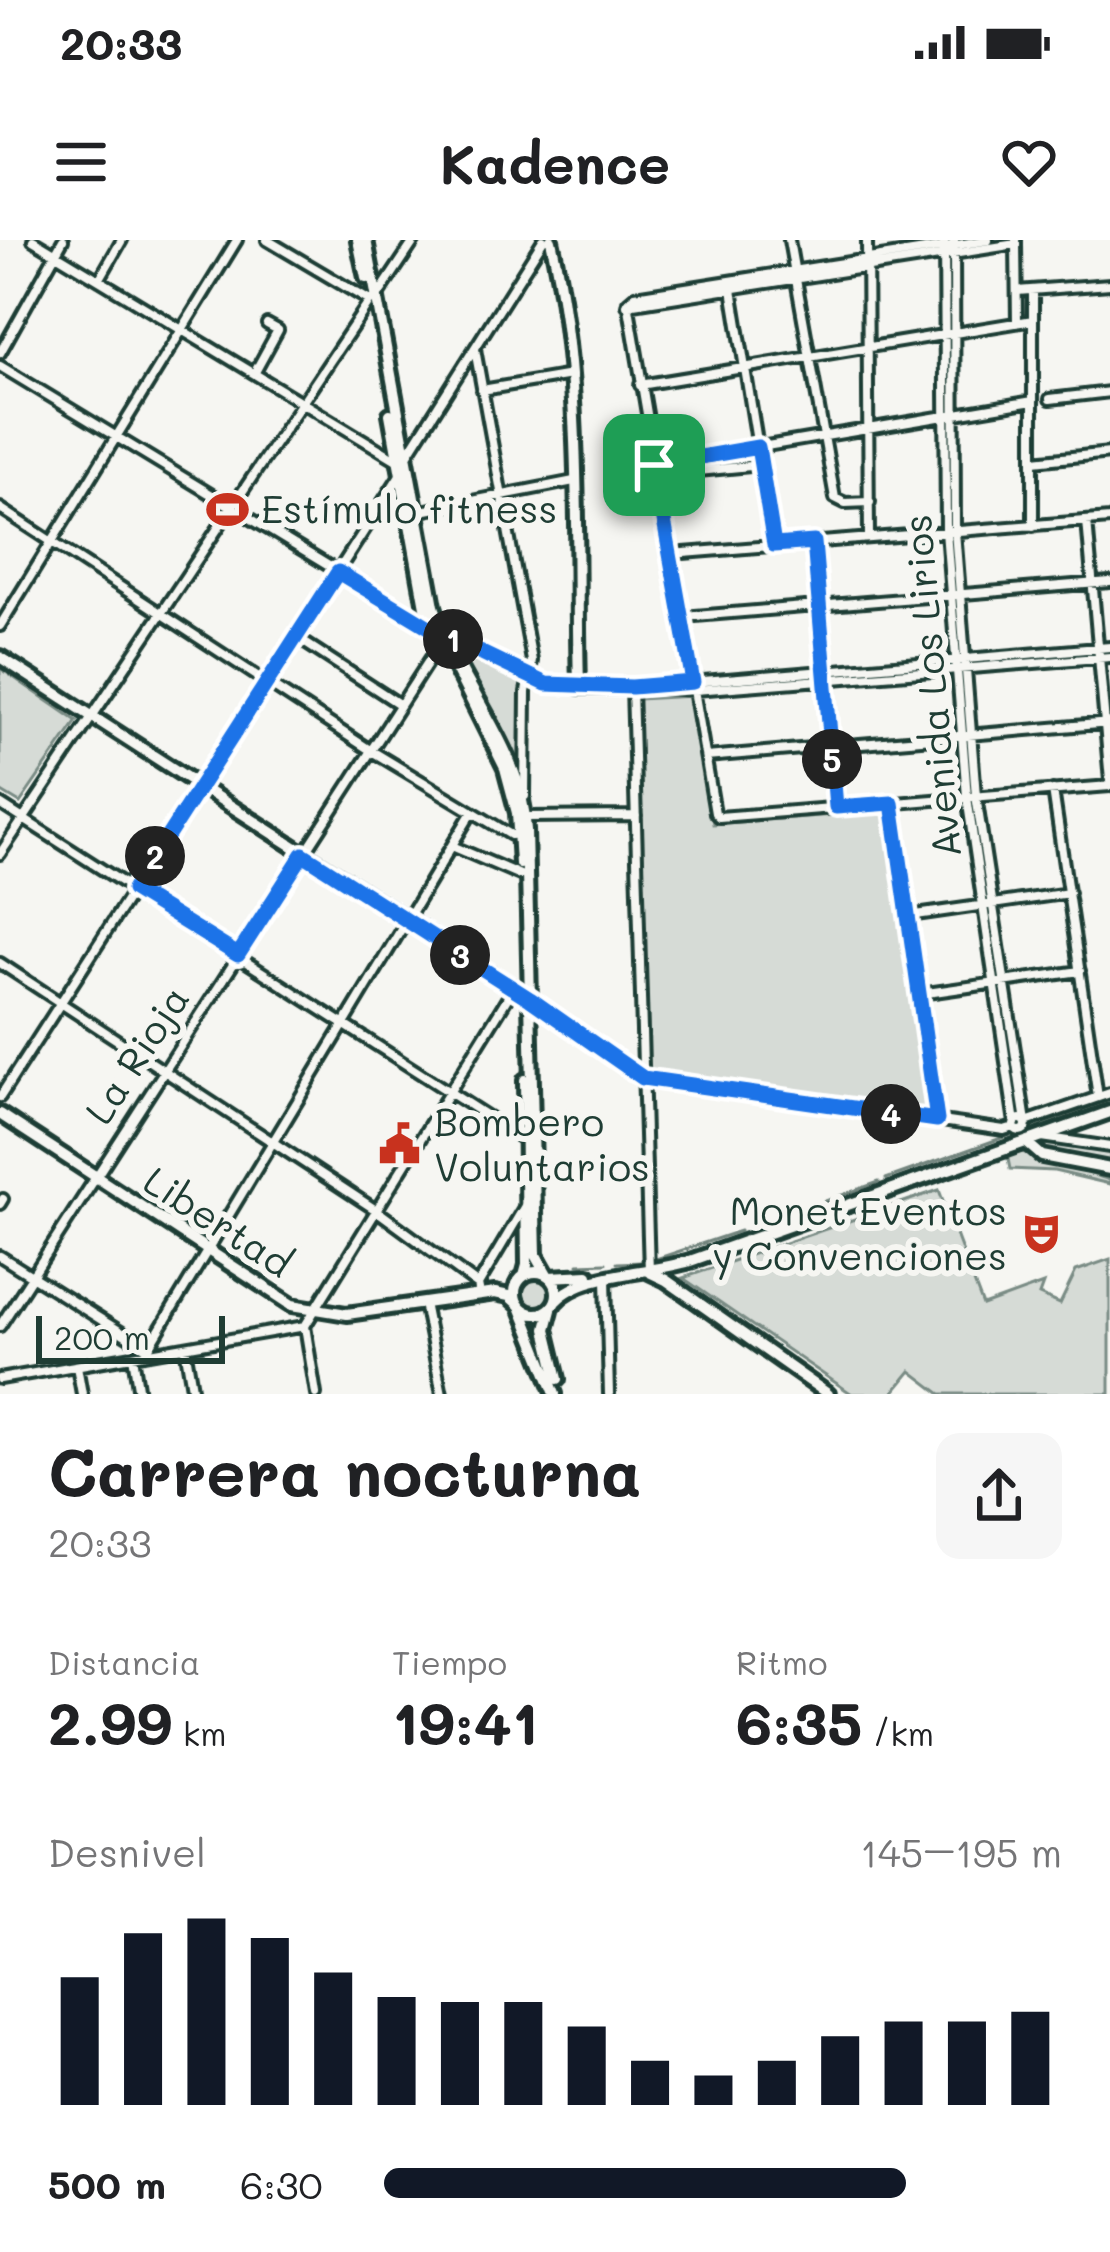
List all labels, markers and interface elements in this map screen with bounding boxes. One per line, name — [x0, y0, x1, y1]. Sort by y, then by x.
text: 20:33 — [60, 13, 182, 71]
text: Kadence — [440, 127, 670, 198]
icon: menu — [48, 129, 114, 195]
icon: heart — [996, 129, 1062, 195]
pin — [603, 414, 705, 516]
icon: arrive — [621, 432, 687, 498]
place label: Estímulo fitness — [261, 482, 557, 533]
sports icon: Estímulo fitness — [204, 486, 250, 532]
street label: Avenida Los Lirios — [890, 513, 971, 860]
pin: 1 — [423, 609, 483, 669]
text: 1 — [446, 617, 460, 660]
pin: 5 — [802, 729, 862, 789]
text: 5 — [822, 737, 842, 780]
pin: 2 — [125, 826, 185, 886]
text: 2 — [146, 834, 164, 877]
pin: 3 — [430, 925, 490, 985]
text: 3 — [450, 933, 470, 976]
street label: La Rioja — [72, 975, 199, 1133]
pin: 4 — [861, 1084, 921, 1144]
text: 4 — [881, 1092, 901, 1135]
place label: Bombero Voluntarios — [434, 1095, 650, 1191]
public building icon: Bombero Voluntarios — [377, 1121, 423, 1167]
street label: Libertad — [135, 1154, 303, 1288]
place label: Monet Eventos y Convenciones — [713, 1184, 1007, 1280]
theatre icon: Monet Eventos y Convenciones — [1018, 1210, 1064, 1256]
scale bar — [36, 1310, 225, 1363]
text: 200 m — [54, 1315, 150, 1358]
text: Carrera nocturna — [48, 1428, 642, 1514]
button: share — [936, 1433, 1062, 1559]
text: 20:33 — [48, 1516, 152, 1567]
text: Distancia — [48, 1640, 200, 1683]
text: Tiempo — [392, 1640, 507, 1683]
text: Ritmo — [736, 1640, 828, 1683]
text: 2.99 — [48, 1683, 172, 1761]
text: 19:41 — [392, 1683, 538, 1761]
text: 6:35 — [736, 1683, 862, 1761]
text: km — [172, 1711, 227, 1754]
text: /km — [862, 1711, 934, 1754]
text: Desnivel — [48, 1826, 206, 1877]
text: 145–195 m — [860, 1826, 1062, 1877]
text: 500 m — [48, 2158, 166, 2209]
text: 6:30 — [240, 2158, 323, 2209]

